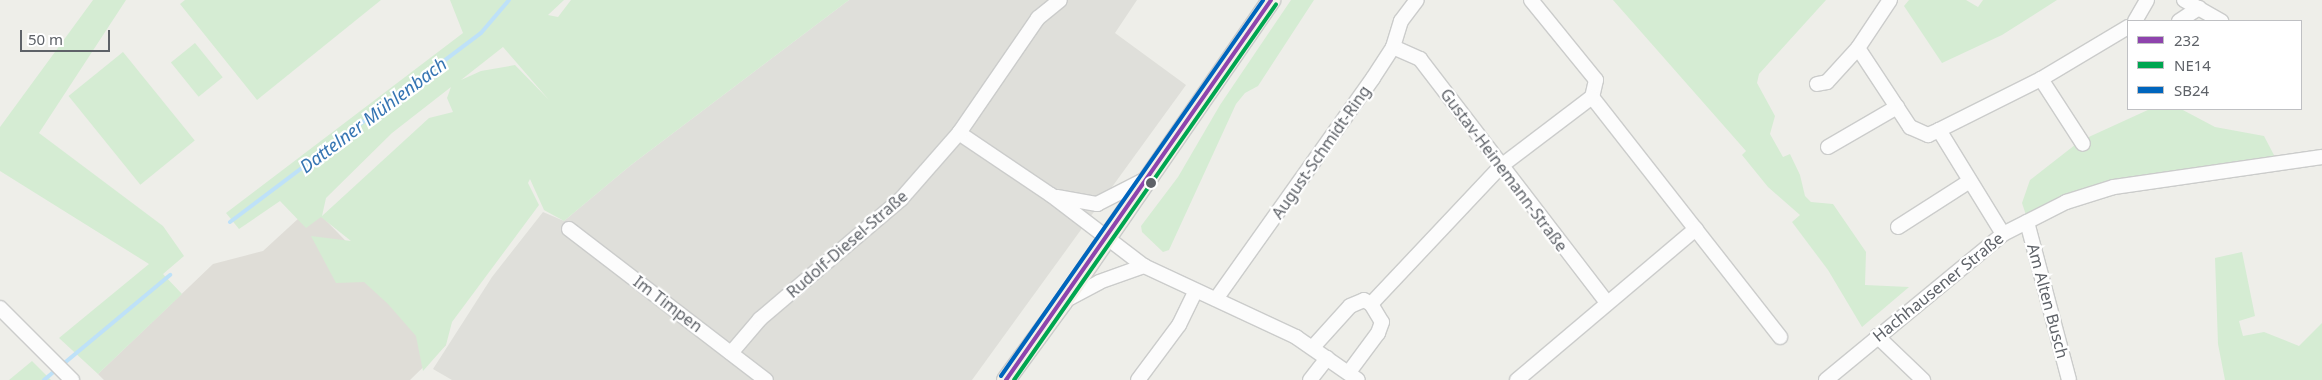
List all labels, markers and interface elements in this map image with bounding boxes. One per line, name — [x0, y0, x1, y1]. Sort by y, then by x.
scale bar — [22, 20, 112, 52]
legend — [2127, 20, 2302, 110]
text: 50 m — [28, 29, 63, 49]
text: 232 — [2174, 30, 2200, 50]
water label: Dattelner Mühlenbach — [295, 53, 451, 177]
text: NE14 — [2174, 55, 2211, 75]
text: SB24 — [2174, 80, 2209, 100]
street label: August-Schmidt-Ring — [1268, 82, 1374, 222]
street label: Gustav-Heinemann-Straße — [1436, 85, 1572, 255]
unlabelled marker — [1146, 178, 1156, 188]
street label: Rudolf-Diesel-Straße — [783, 186, 911, 302]
street label: Hachhausener Straße — [1869, 228, 2007, 346]
street label: Am Alten Busch — [2023, 241, 2073, 361]
street label: Im Timpen — [630, 272, 706, 336]

